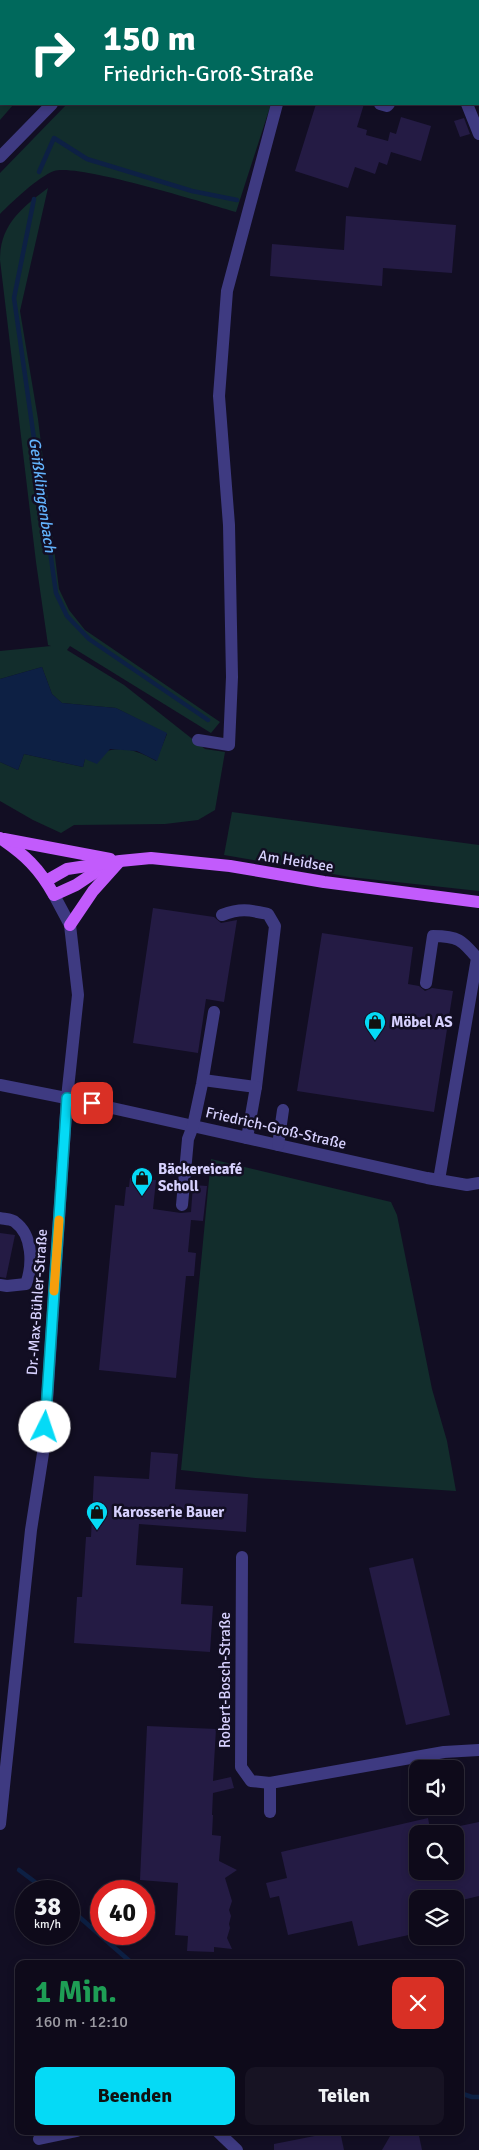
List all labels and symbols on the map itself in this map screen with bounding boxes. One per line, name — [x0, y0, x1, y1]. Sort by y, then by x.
water label: Geißklingenbach — [24, 436, 60, 555]
street label: Am Heidsee — [257, 846, 335, 876]
shop icon: Möbel AS — [363, 1010, 387, 1041]
place label: Möbel AS — [391, 1013, 453, 1031]
pin — [71, 1082, 113, 1124]
street label: Friedrich-Groß-Straße — [204, 1103, 348, 1153]
place label: Bäckereicafé Scholl — [158, 1160, 242, 1195]
shop icon: Bäckereicafé Scholl — [130, 1166, 154, 1197]
street label: Dr.-Max-Bühler-Straße — [23, 1228, 51, 1376]
position arrow — [18, 1400, 70, 1452]
shop icon: Karosserie Bauer — [85, 1500, 109, 1531]
place label: Karosserie Bauer — [113, 1503, 224, 1521]
street label: Robert-Bosch-Straße — [216, 1612, 234, 1748]
speed limit sign: 40 — [90, 1880, 155, 1945]

